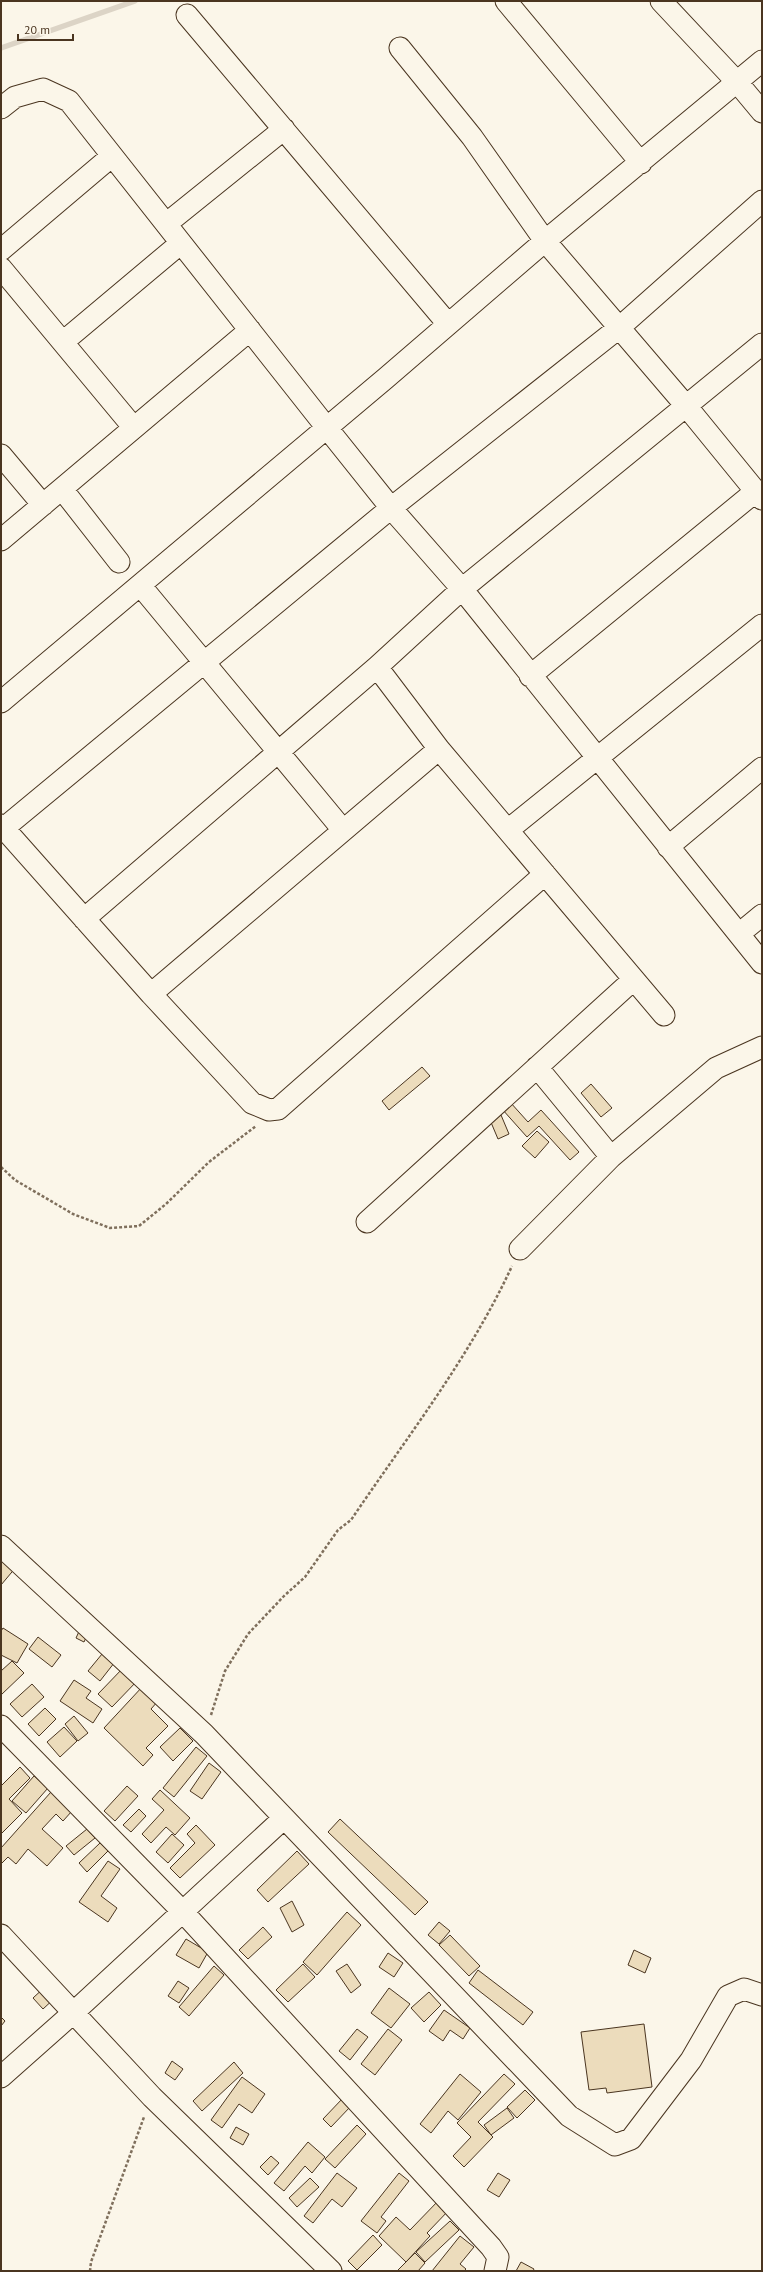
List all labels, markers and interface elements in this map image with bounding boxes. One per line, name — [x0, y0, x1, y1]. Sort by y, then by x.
scale bar — [18, 16, 73, 42]
text: 20 m — [24, 22, 50, 37]

